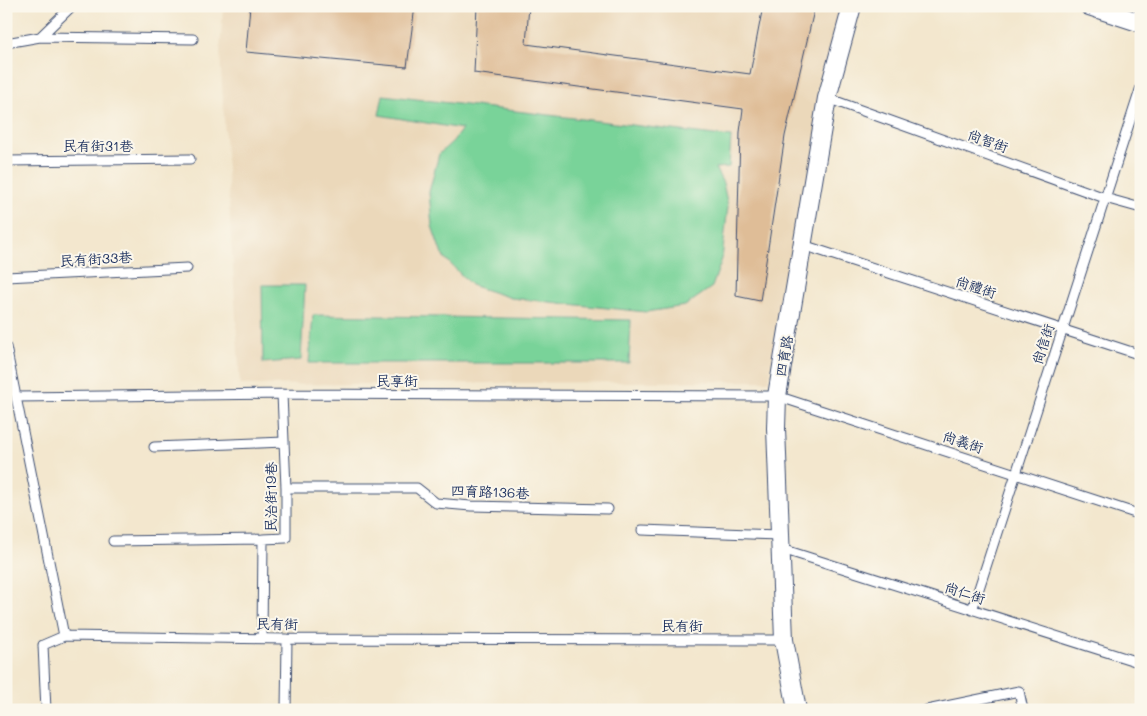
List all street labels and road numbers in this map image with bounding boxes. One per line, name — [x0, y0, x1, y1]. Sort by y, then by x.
street label: 尚智街 — [965, 124, 1011, 157]
street label: 民有街31巷 — [63, 136, 134, 155]
street label: 民有街33巷 — [59, 247, 134, 270]
street label: 尚禮街 — [953, 271, 999, 302]
street label: 尚信街 — [1027, 321, 1058, 367]
street label: 四育路 — [771, 334, 797, 378]
street label: 民享街 — [376, 371, 418, 390]
street label: 尚義街 — [940, 426, 986, 457]
street label: 民治街19巷 — [261, 461, 280, 532]
street label: 四育路136巷 — [450, 481, 531, 502]
street label: 尚仁街 — [942, 577, 988, 608]
street label: 民有街 — [256, 614, 298, 633]
street label: 民有街 — [661, 616, 703, 635]

